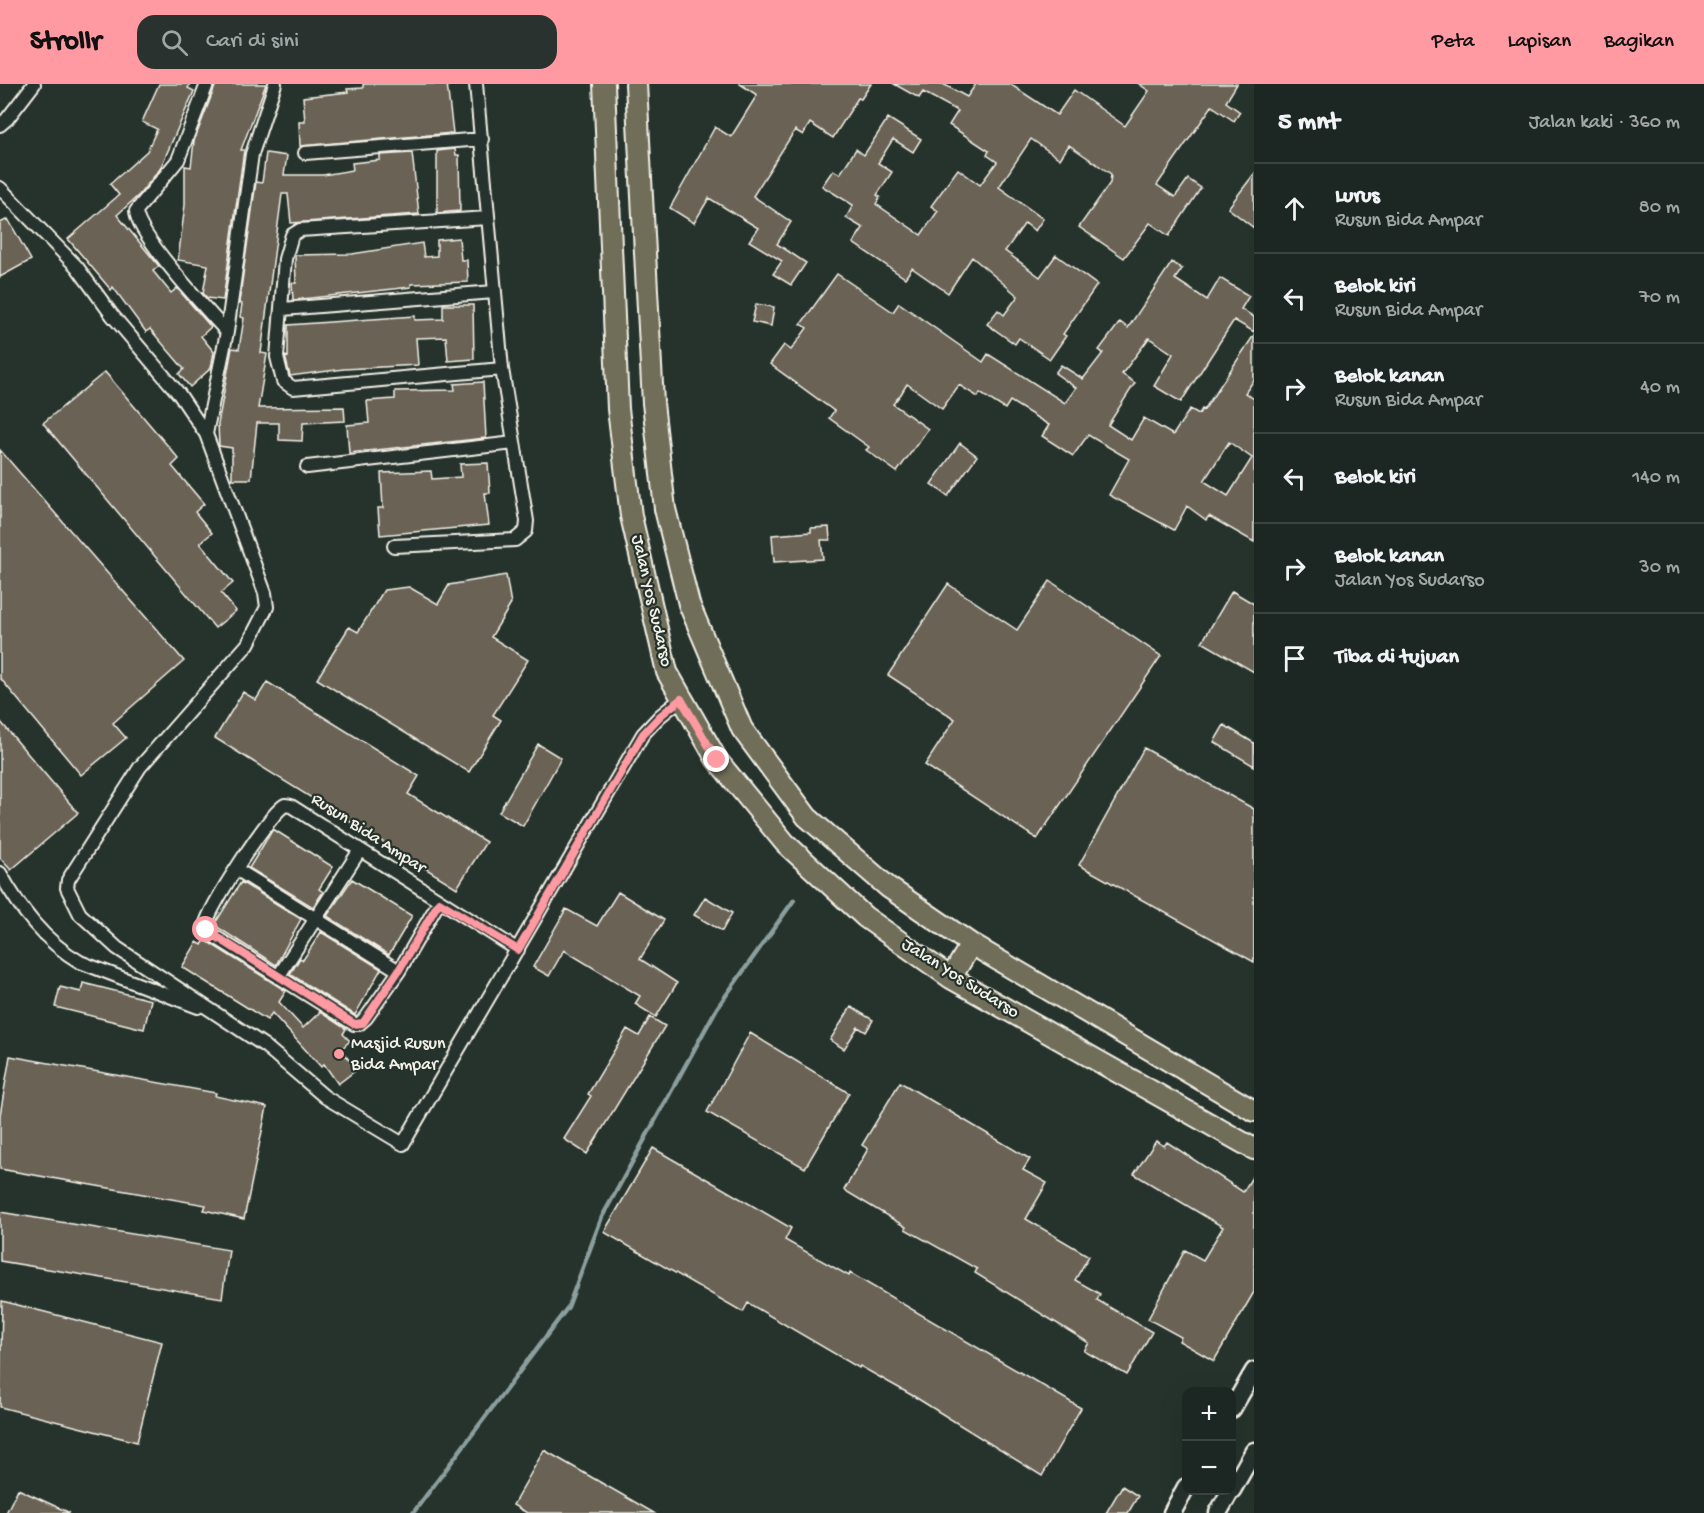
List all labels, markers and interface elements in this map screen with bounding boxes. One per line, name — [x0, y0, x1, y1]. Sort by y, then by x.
search box — [137, 15, 557, 69]
text: Strollr — [30, 26, 101, 59]
icon: search — [158, 26, 191, 59]
text: Cari di sini — [206, 29, 299, 55]
text: Peta — [1432, 30, 1475, 55]
text: Lapisan — [1508, 30, 1571, 55]
text: Bagikan — [1604, 30, 1674, 55]
text: 5 mnt — [1278, 108, 1339, 139]
text: Jalan kaki · 360 m — [1529, 112, 1680, 135]
text: Lurus — [1335, 184, 1380, 210]
icon: ahead — [1278, 192, 1311, 225]
text: 80 m — [1639, 197, 1680, 220]
text: Rusun Bida Ampar — [1335, 210, 1482, 233]
text: Belok kiri — [1335, 274, 1416, 300]
icon: left — [1278, 282, 1311, 315]
text: 70 m — [1639, 287, 1680, 310]
text: Rusun Bida Ampar — [1335, 300, 1482, 323]
text: Belok kanan — [1335, 364, 1444, 390]
icon: right — [1278, 372, 1311, 405]
text: 40 m — [1640, 377, 1680, 400]
text: Rusun Bida Ampar — [1335, 390, 1482, 413]
icon: left — [1278, 462, 1311, 495]
text: Belok kiri — [1335, 465, 1416, 491]
text: 140 m — [1632, 467, 1680, 490]
street label: Jalan Yos Sudarso — [626, 533, 676, 669]
text: Belok kanan — [1335, 544, 1444, 570]
icon: right — [1278, 552, 1311, 585]
text: 30 m — [1639, 557, 1680, 580]
text: Jalan Yos Sudarso — [1335, 570, 1485, 593]
icon: arrive — [1278, 642, 1311, 675]
text: Tiba di tujuan — [1335, 645, 1459, 671]
route end — [703, 746, 729, 772]
street label: Rusun Bida Ampar — [307, 789, 431, 880]
route start — [192, 916, 218, 942]
street label: Jalan Yos Sudarso — [897, 934, 1023, 1024]
place label: Masjid Rusun Bida Ampar — [350, 1034, 446, 1076]
marker: Masjid Rusun Bida Ampar — [332, 1047, 346, 1061]
map controls — [1182, 1387, 1236, 1495]
button: + — [1182, 1387, 1236, 1441]
button: − — [1182, 1441, 1236, 1495]

